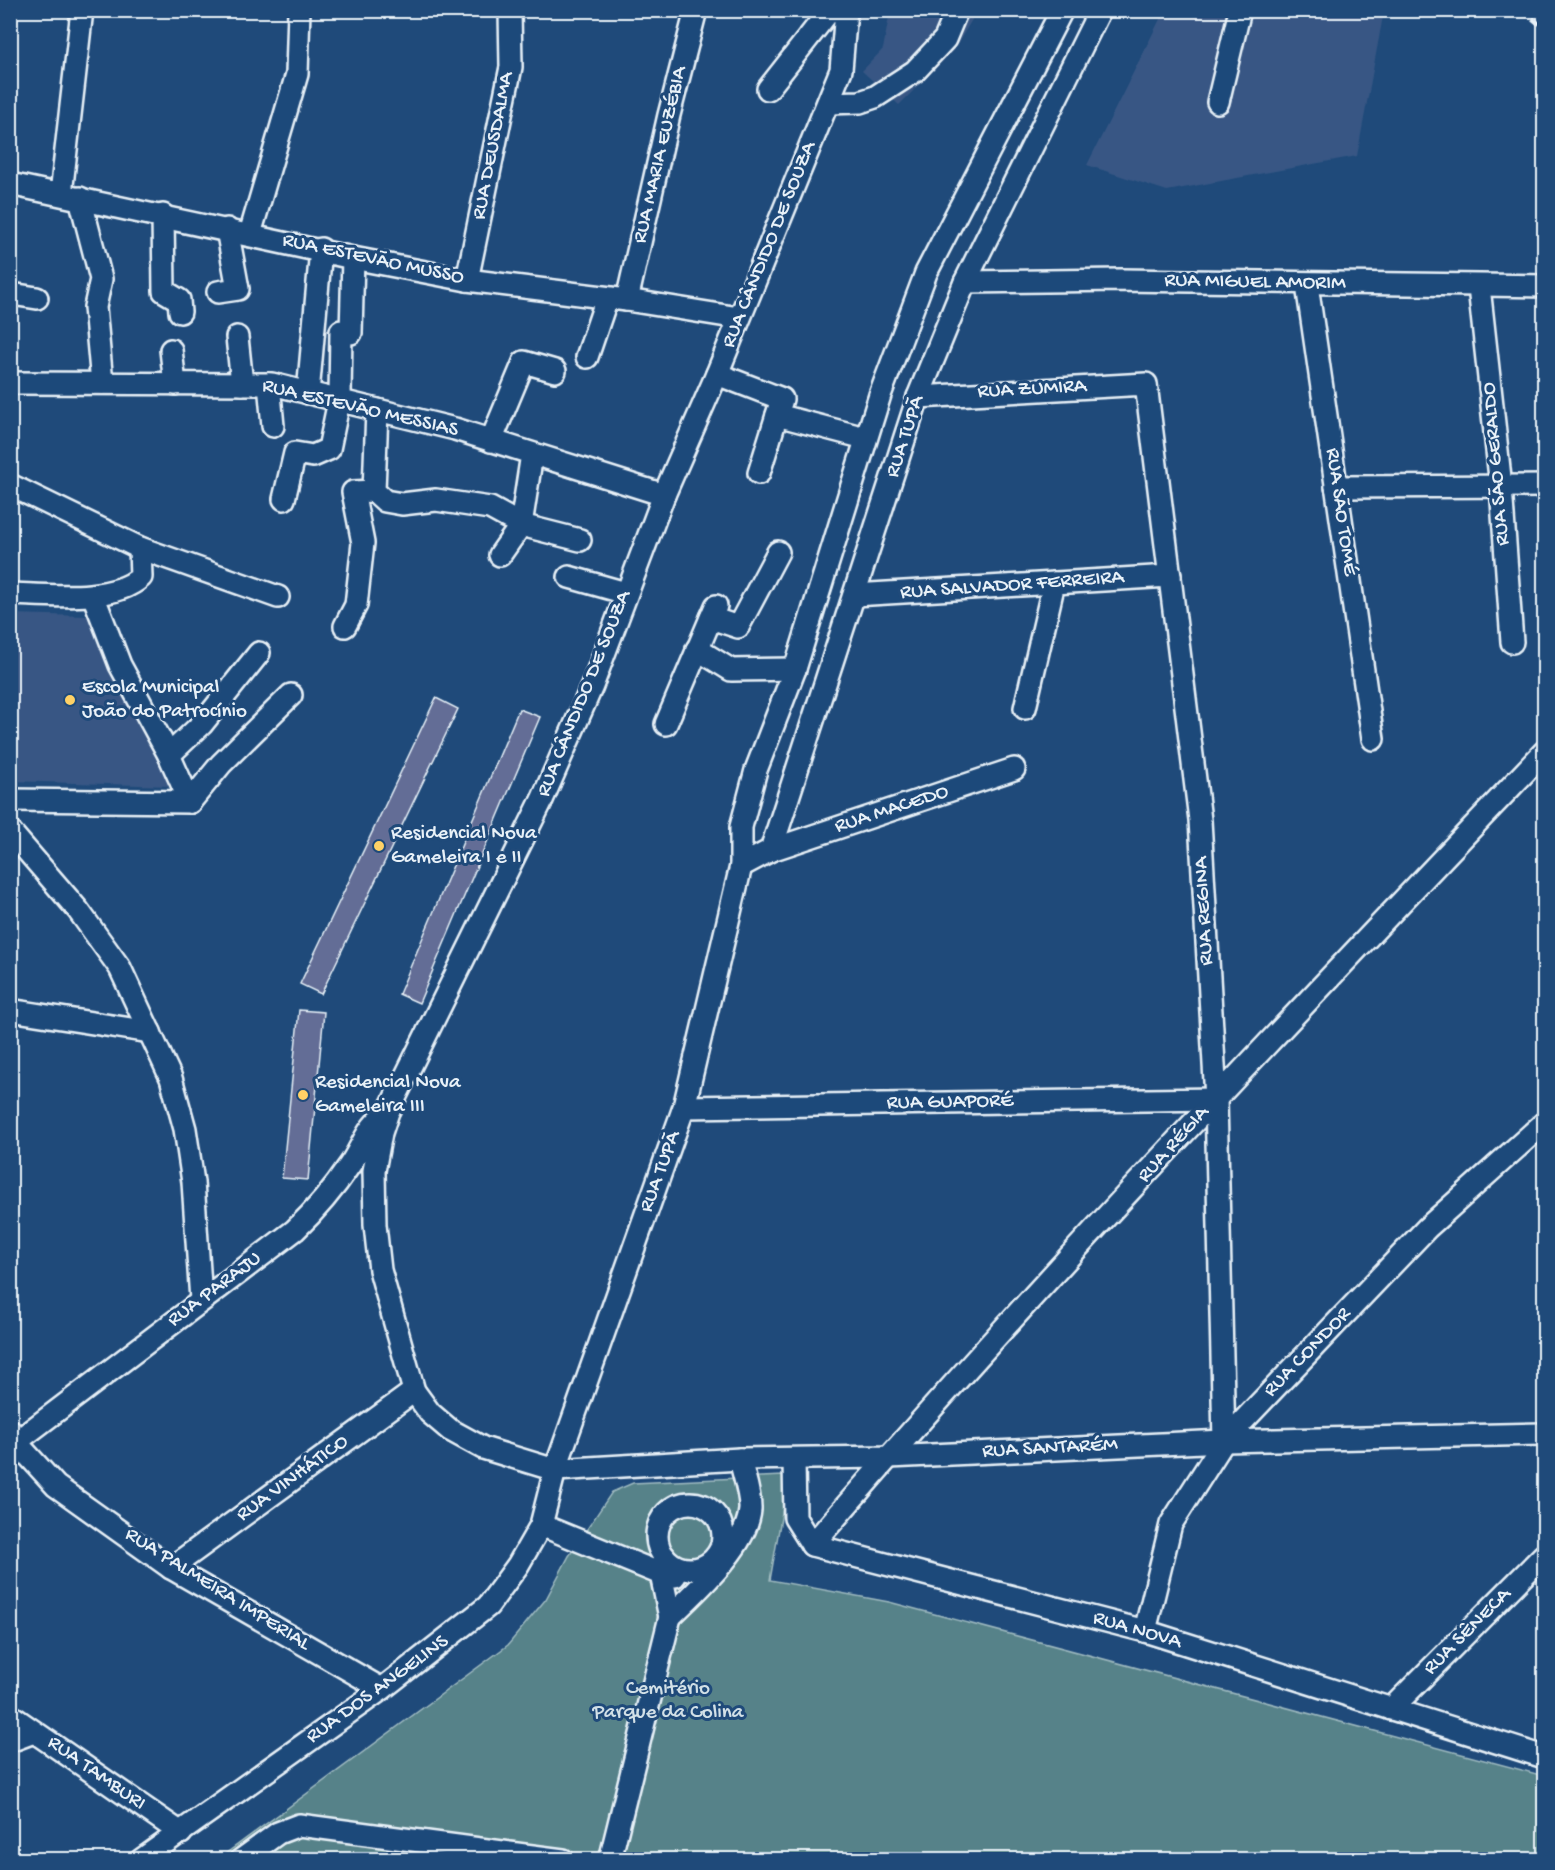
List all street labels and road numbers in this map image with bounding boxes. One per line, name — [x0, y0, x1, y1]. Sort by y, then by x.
street label: RUA MARIA EUZÉBIA — [628, 62, 694, 246]
street label: RUA DEUSDALMA — [467, 68, 521, 222]
street label: RUA CÂNDIDO DE SOUZA — [717, 137, 823, 352]
street label: RUA ESTEVÃO MUSSO — [280, 229, 466, 292]
street label: RUA MIGUEL AMORIM — [1164, 269, 1346, 297]
street label: RUA ESTEVÃO MESSIAS — [260, 374, 461, 444]
street label: RUA ZUMIRA — [977, 375, 1089, 405]
street label: RUA SÃO GERALDO — [1477, 381, 1517, 547]
street label: RUA TUPÃ — [881, 391, 931, 481]
street label: RUA SÃO TOMÉ — [1319, 447, 1361, 578]
street label: RUA SALVADOR FERREIRA — [899, 566, 1126, 606]
street label: RUA CÂNDIDO DE SOUZA — [532, 586, 638, 801]
street label: RUA MACEDO — [832, 780, 952, 840]
street label: RUA REGINA — [1190, 854, 1220, 966]
street label: RUA GUAPORÉ — [887, 1089, 1014, 1117]
street label: RUA RÉGIA — [1133, 1100, 1216, 1189]
street label: RUA TUPÃ — [635, 1126, 688, 1216]
street label: RUA PARAJU — [163, 1247, 267, 1333]
street label: RUA CONDOR — [1259, 1302, 1358, 1403]
street label: RUA VINHÁTICO — [231, 1429, 354, 1528]
street label: RUA SANTARÉM — [982, 1433, 1119, 1465]
street label: RUA PALMEIRA IMPERIAL — [120, 1523, 315, 1658]
street label: RUA SÊNECA — [1419, 1582, 1518, 1681]
street label: RUA NOVA — [1090, 1606, 1186, 1656]
street label: RUA DOS ANGELINS — [302, 1630, 454, 1750]
street label: RUA TAMBURI — [42, 1731, 150, 1817]

